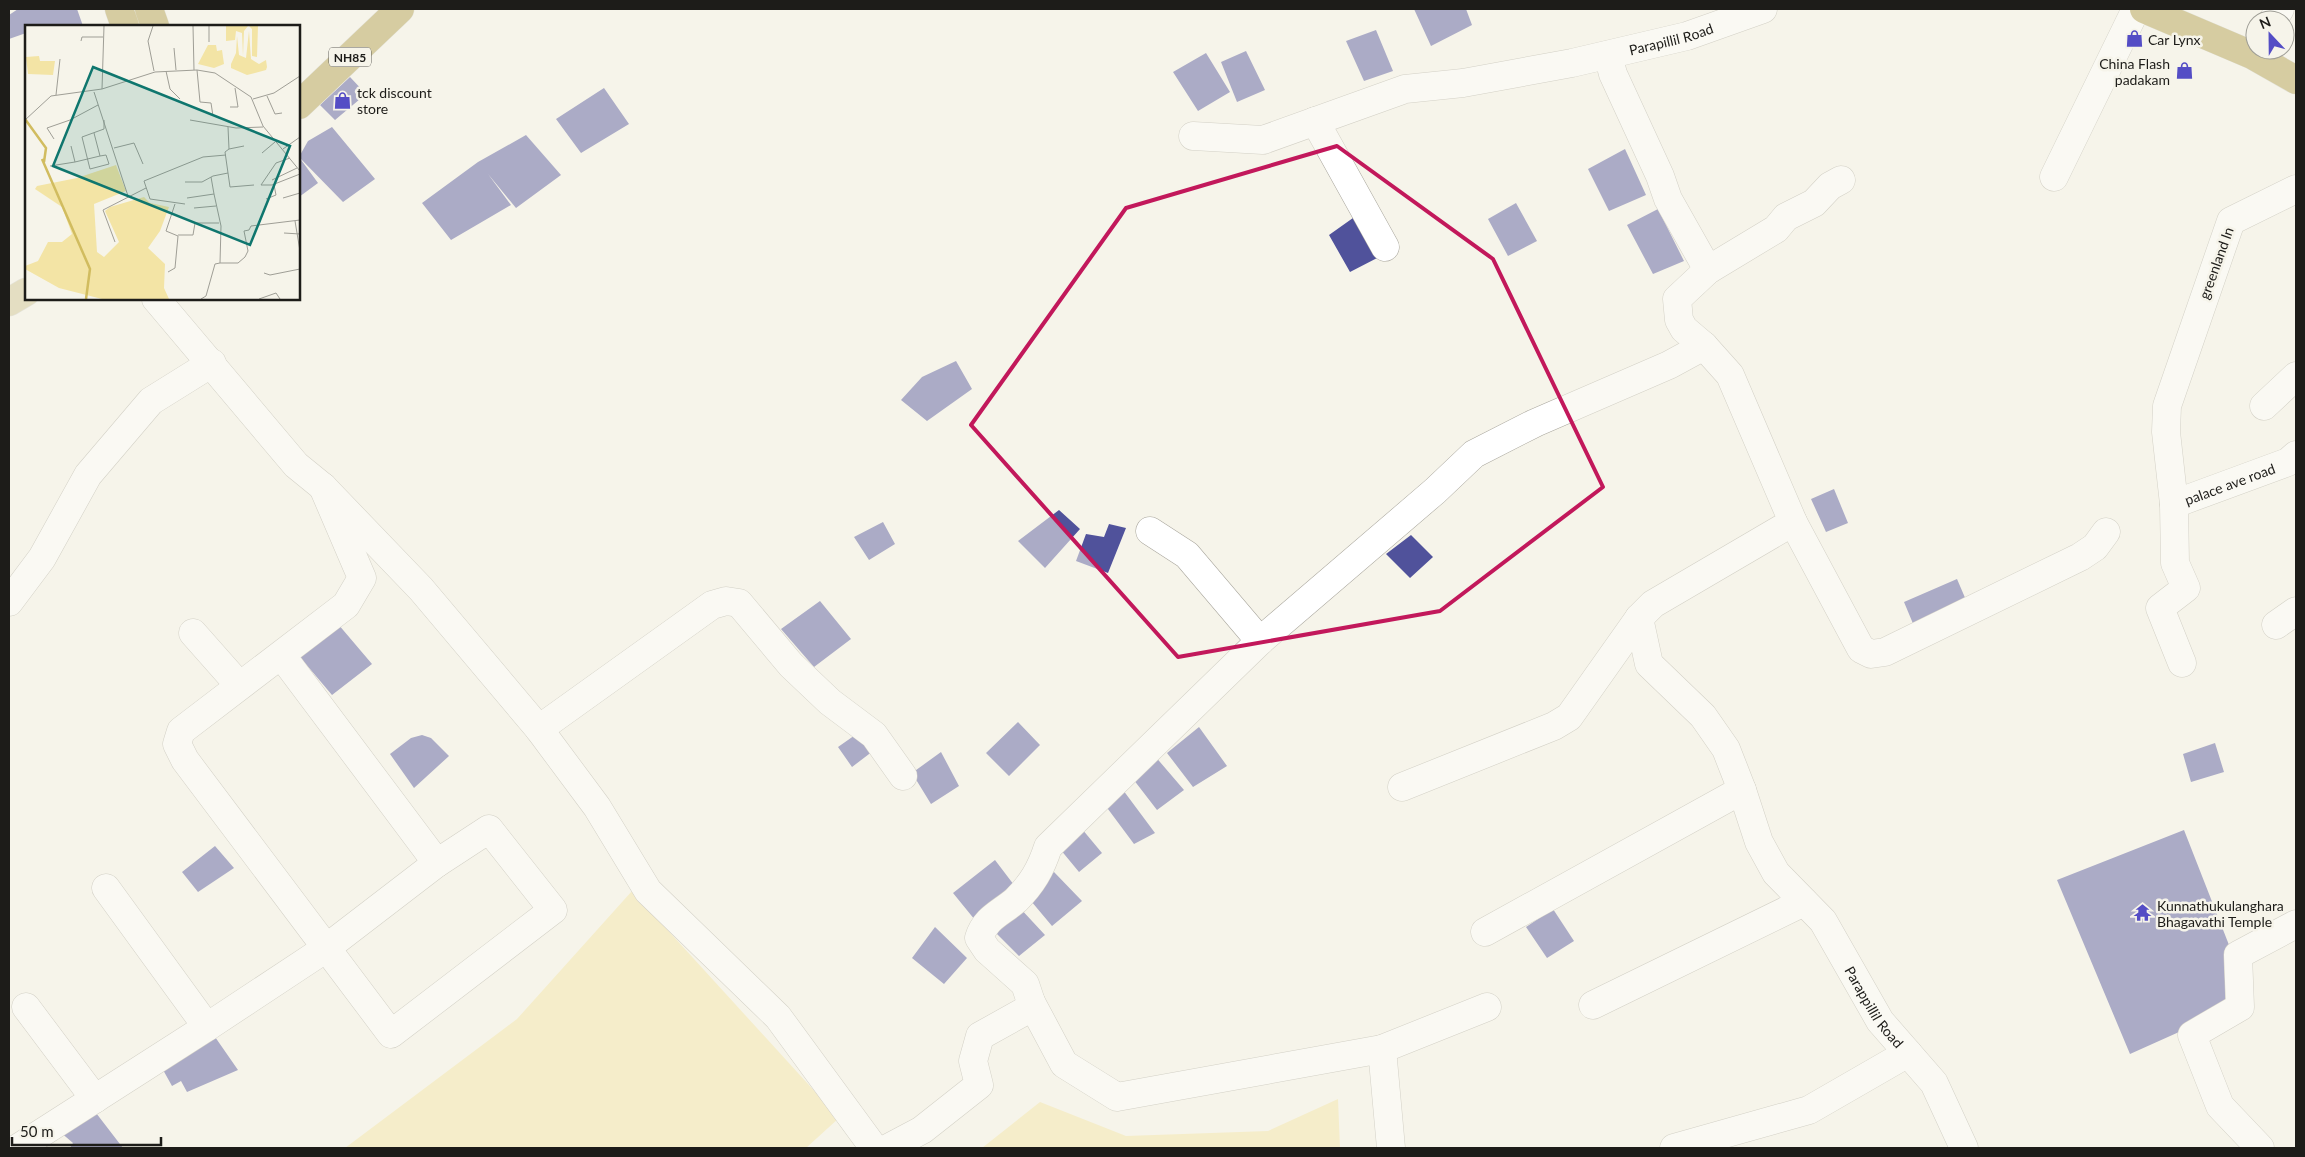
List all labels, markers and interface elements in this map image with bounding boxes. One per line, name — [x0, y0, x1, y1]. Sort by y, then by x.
north arrow — [2245, 10, 2295, 60]
text: N — [2257, 13, 2273, 32]
street label: Parapillil Road — [1627, 19, 1715, 58]
inset map — [25, 25, 300, 300]
shop icon: Car Lynx — [2124, 29, 2144, 49]
place label: Car Lynx — [2148, 31, 2201, 48]
road number: NH85 — [329, 48, 371, 66]
place label: China Flash padakam — [2099, 55, 2170, 88]
shop icon: China Flash padakam — [2174, 61, 2194, 81]
place label: tck discount store — [357, 84, 432, 117]
shop icon: tck discount store — [333, 90, 353, 110]
street label: greenland ln — [2195, 225, 2237, 301]
street label: palace ave road — [2182, 459, 2277, 508]
place label: Kunnathukulanghara Bhagavathi Temple — [2157, 897, 2284, 930]
temple icon: Kunnathukulanghara Bhagavathi Temple — [2133, 903, 2153, 923]
street label: Parappillil Road — [1842, 963, 1908, 1051]
scale bar — [12, 1114, 161, 1146]
text: 50 m — [20, 1122, 54, 1140]

